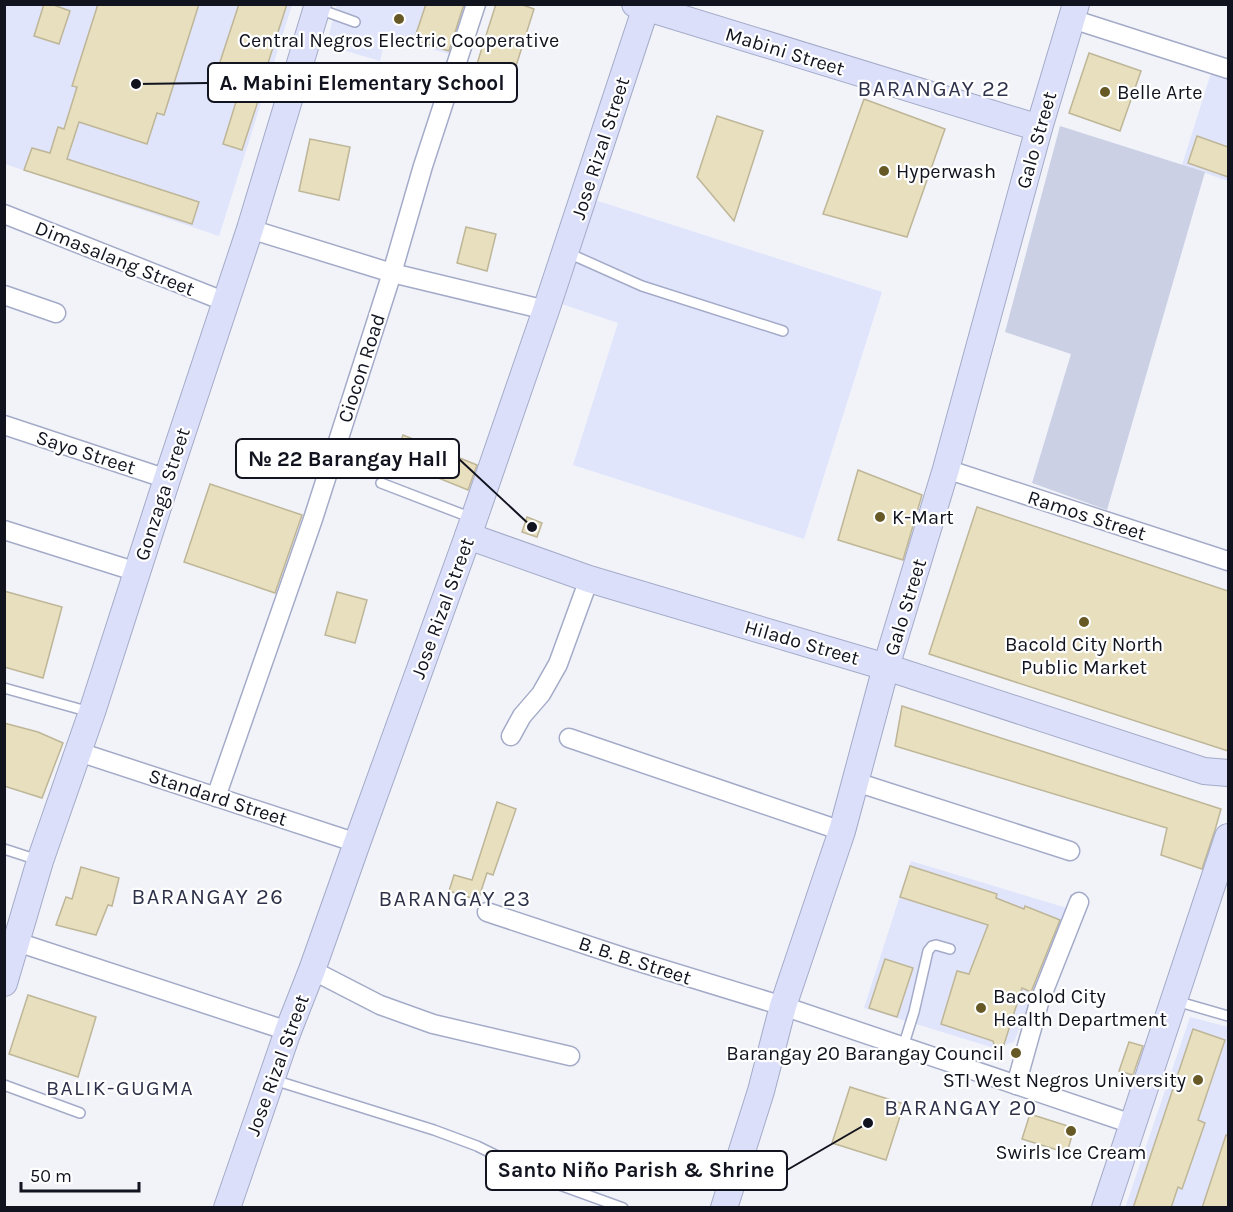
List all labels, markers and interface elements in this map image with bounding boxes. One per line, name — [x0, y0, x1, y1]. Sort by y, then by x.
marker: Central Negros Electric Cooperative — [392, 12, 406, 26]
street label: Mabini Street — [722, 22, 848, 81]
place label: Central Negros Electric Cooperative — [239, 29, 559, 52]
callout: A. Mabini Elementary School — [208, 63, 517, 102]
text: A. Mabini Elementary School — [219, 71, 505, 95]
street label: Jose Rizal Street — [567, 74, 635, 222]
district label: BARANGAY 22 — [858, 76, 1011, 102]
place label: Belle Arte — [1117, 81, 1202, 104]
marker: Belle Arte — [1098, 85, 1112, 99]
street label: Galo Street — [1012, 88, 1061, 191]
place label: Hyperwash — [896, 160, 996, 183]
marker: Hyperwash — [877, 164, 891, 178]
street label: Dimasalang Street — [32, 216, 198, 301]
street label: Ciocon Road — [333, 311, 390, 426]
street label: Gonzaga Street — [130, 424, 195, 563]
street label: Sayo Street — [33, 426, 139, 479]
callout: № 22 Barangay Hall — [236, 439, 459, 478]
text: № 22 Barangay Hall — [248, 447, 448, 471]
street label: Ramos Street — [1025, 486, 1149, 546]
place label: K-Mart — [892, 506, 954, 529]
marker: K-Mart — [873, 510, 887, 524]
street label: Jose Rizal Street — [406, 534, 479, 682]
street label: Galo Street — [880, 555, 931, 658]
street label: Hilado Street — [742, 615, 862, 670]
marker: Bacold City North Public Market — [1077, 615, 1091, 629]
place label: Bacold City North Public Market — [1005, 633, 1163, 679]
street label: Standard Street — [146, 764, 290, 831]
district label: BARANGAY 26 — [132, 884, 284, 910]
district label: BARANGAY 23 — [378, 886, 532, 912]
street label: B. B. B. Street — [576, 931, 695, 990]
place label: Bacolod City Health Department — [993, 985, 1168, 1031]
street label: Jose Rizal Street — [241, 991, 314, 1139]
marker: Bacolod City Health Department — [974, 1001, 988, 1015]
place label: Barangay 20 Barangay Council — [726, 1042, 1004, 1065]
marker: Barangay 20 Barangay Council — [1009, 1046, 1023, 1060]
place label: STI West Negros University — [943, 1069, 1186, 1092]
marker: STI West Negros University — [1191, 1073, 1205, 1087]
district label: BALIK-GUGMA — [46, 1076, 194, 1100]
district label: BARANGAY 20 — [884, 1095, 1038, 1121]
marker: Swirls Ice Cream — [1064, 1124, 1078, 1138]
place label: Swirls Ice Cream — [995, 1141, 1147, 1164]
callout: Santo Niño Parish & Shrine — [486, 1151, 787, 1190]
scale bar — [21, 1155, 140, 1193]
text: Santo Niño Parish & Shrine — [498, 1158, 774, 1182]
text: 50 m — [30, 1165, 72, 1187]

